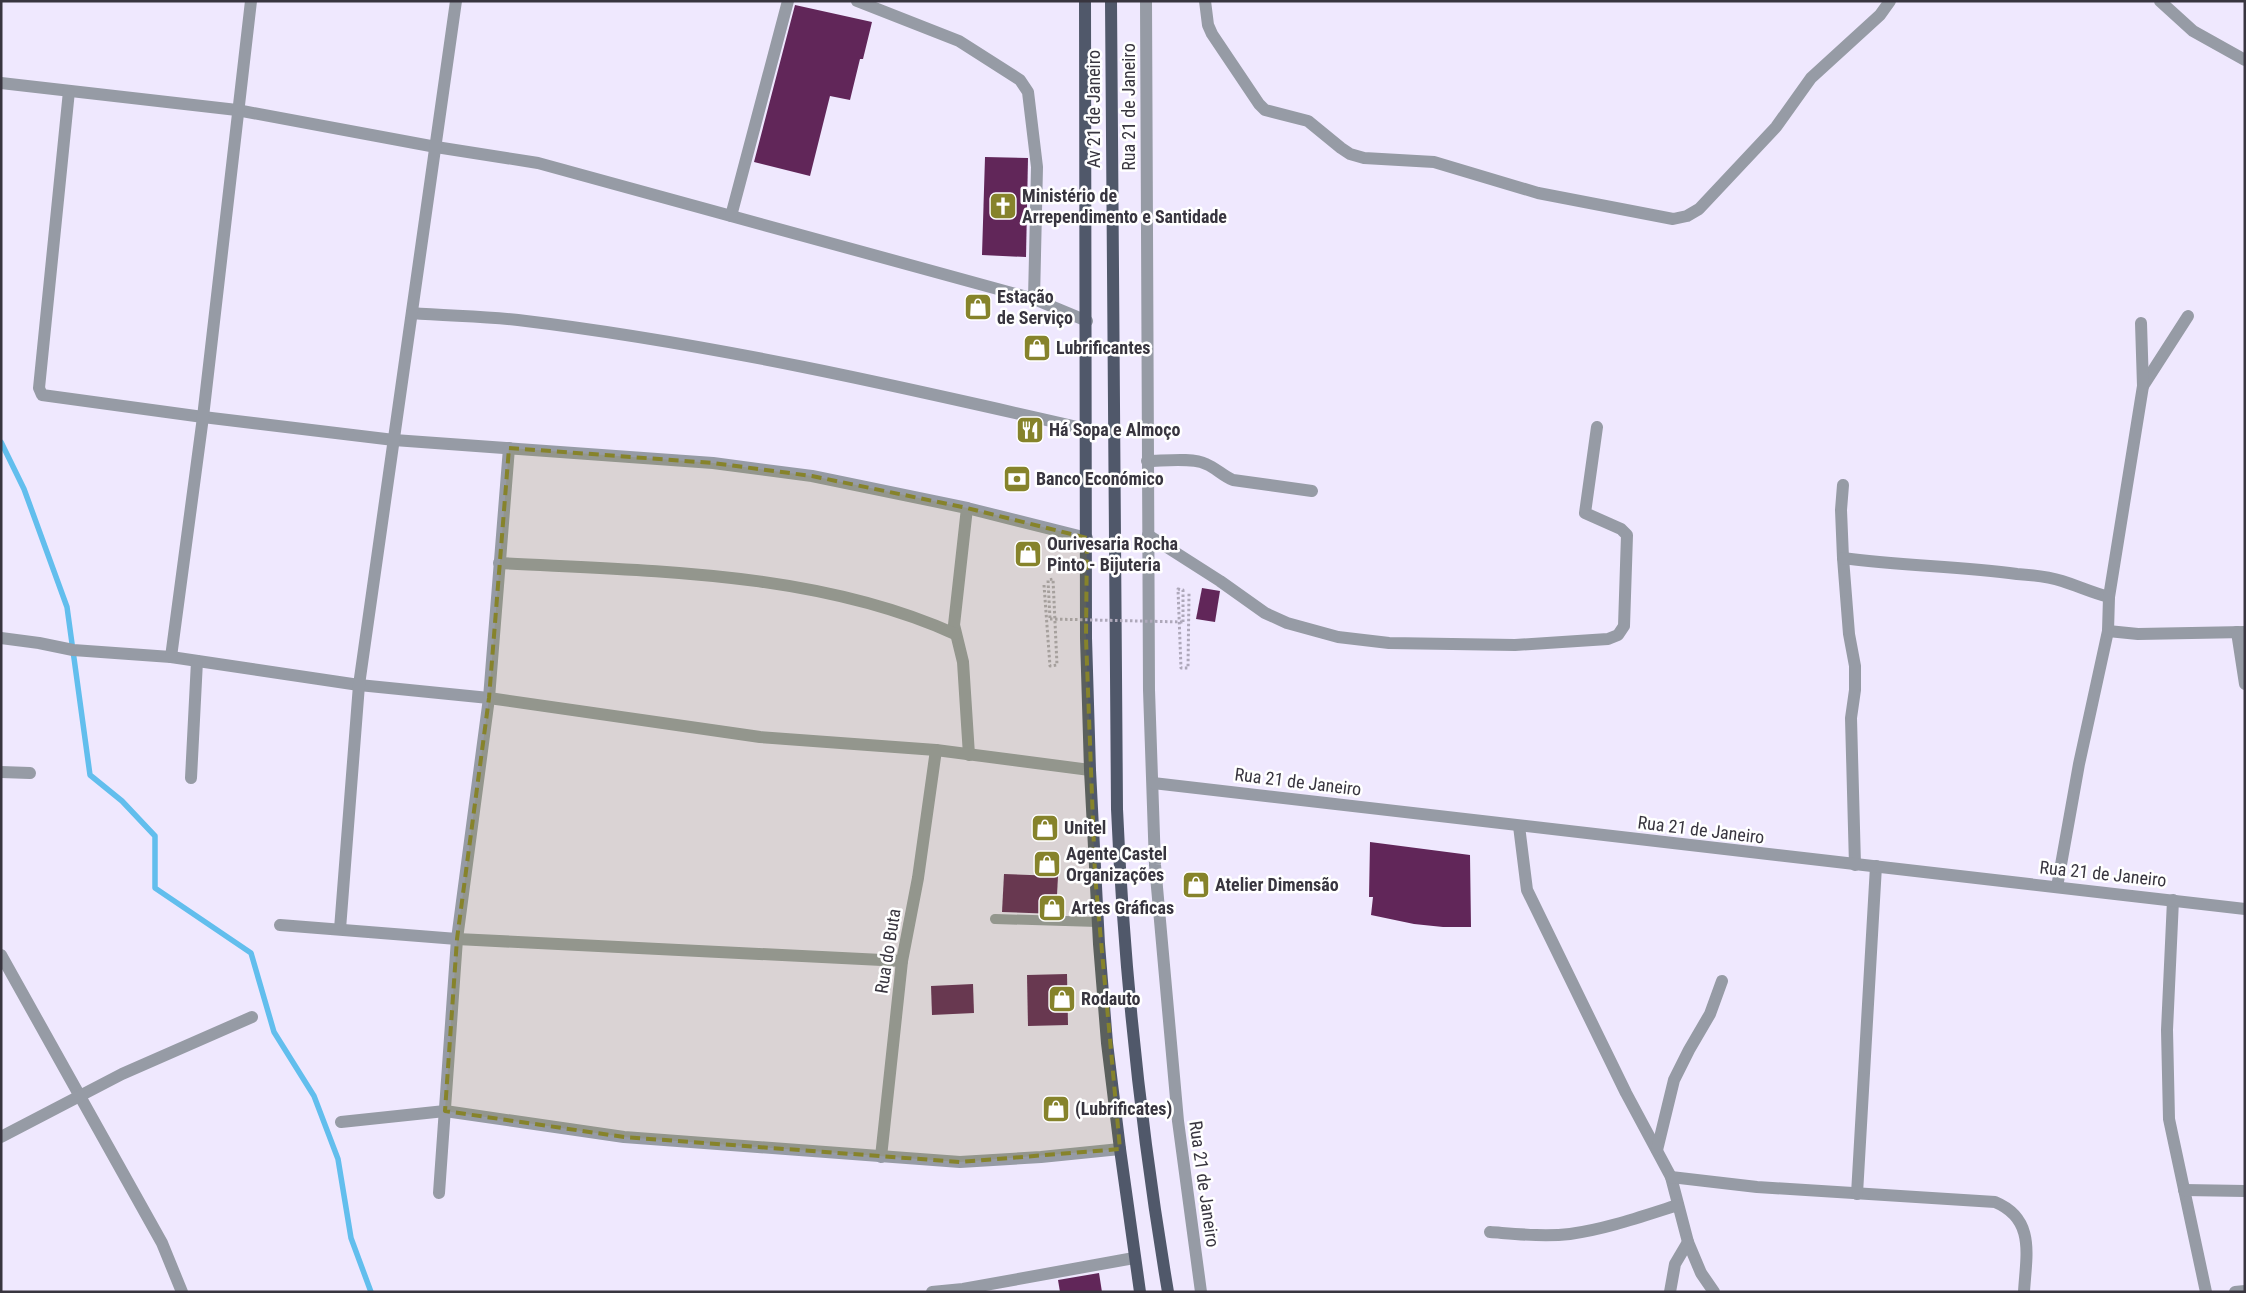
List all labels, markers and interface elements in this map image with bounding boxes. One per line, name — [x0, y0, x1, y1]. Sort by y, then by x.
street label: Rua 21 de Janeiro — [1118, 43, 1139, 171]
street label: Av 21 de Janeiro — [1083, 50, 1104, 168]
place label: Ministério de Arrependimento e Santidade — [1022, 185, 1227, 227]
church icon: Ministério de Arrependimento e Santidade — [988, 191, 1018, 221]
place label: Estação de Serviço — [997, 286, 1073, 328]
shop icon: Estação de Serviço — [963, 292, 993, 322]
shop icon: Lubrificantes — [1022, 333, 1052, 363]
place label: Lubrificantes — [1056, 337, 1150, 358]
restaurant icon: Há Sopa e Almoço — [1015, 415, 1045, 445]
place label: Há Sopa e Almoço — [1049, 419, 1181, 440]
bank icon: Banco Económico — [1002, 464, 1032, 494]
place label: Banco Económico — [1036, 468, 1164, 489]
place label: Ourivesaria Rocha Pinto - Bijuteria — [1047, 533, 1178, 575]
shop icon: Ourivesaria Rocha Pinto - Bijuteria — [1013, 539, 1043, 569]
street label: Rua 21 de Janeiro — [1234, 763, 1363, 800]
street label: Rua 21 de Janeiro — [1637, 811, 1766, 848]
shop icon: Unitel — [1030, 813, 1060, 843]
place label: Unitel — [1064, 817, 1106, 838]
place label: Agente Castel Organizações — [1066, 843, 1167, 885]
shop icon: Agente Castel Organizações — [1032, 849, 1062, 879]
street label: Rua 21 de Janeiro — [2039, 856, 2167, 891]
shop icon: Atelier Dimensão — [1181, 870, 1211, 900]
place label: Atelier Dimensão — [1215, 874, 1339, 895]
shop icon: Artes Gráficas — [1037, 893, 1067, 923]
place label: Artes Gráficas — [1071, 897, 1174, 918]
street label: Rua do Buta — [870, 907, 905, 995]
shop icon: Rodauto — [1047, 984, 1077, 1014]
place label: Rodauto — [1081, 988, 1140, 1009]
shop icon: (Lubrificates) — [1041, 1094, 1071, 1124]
place label: (Lubrificates) — [1075, 1098, 1172, 1120]
street label: Rua 21 de Janeiro — [1185, 1119, 1224, 1248]

